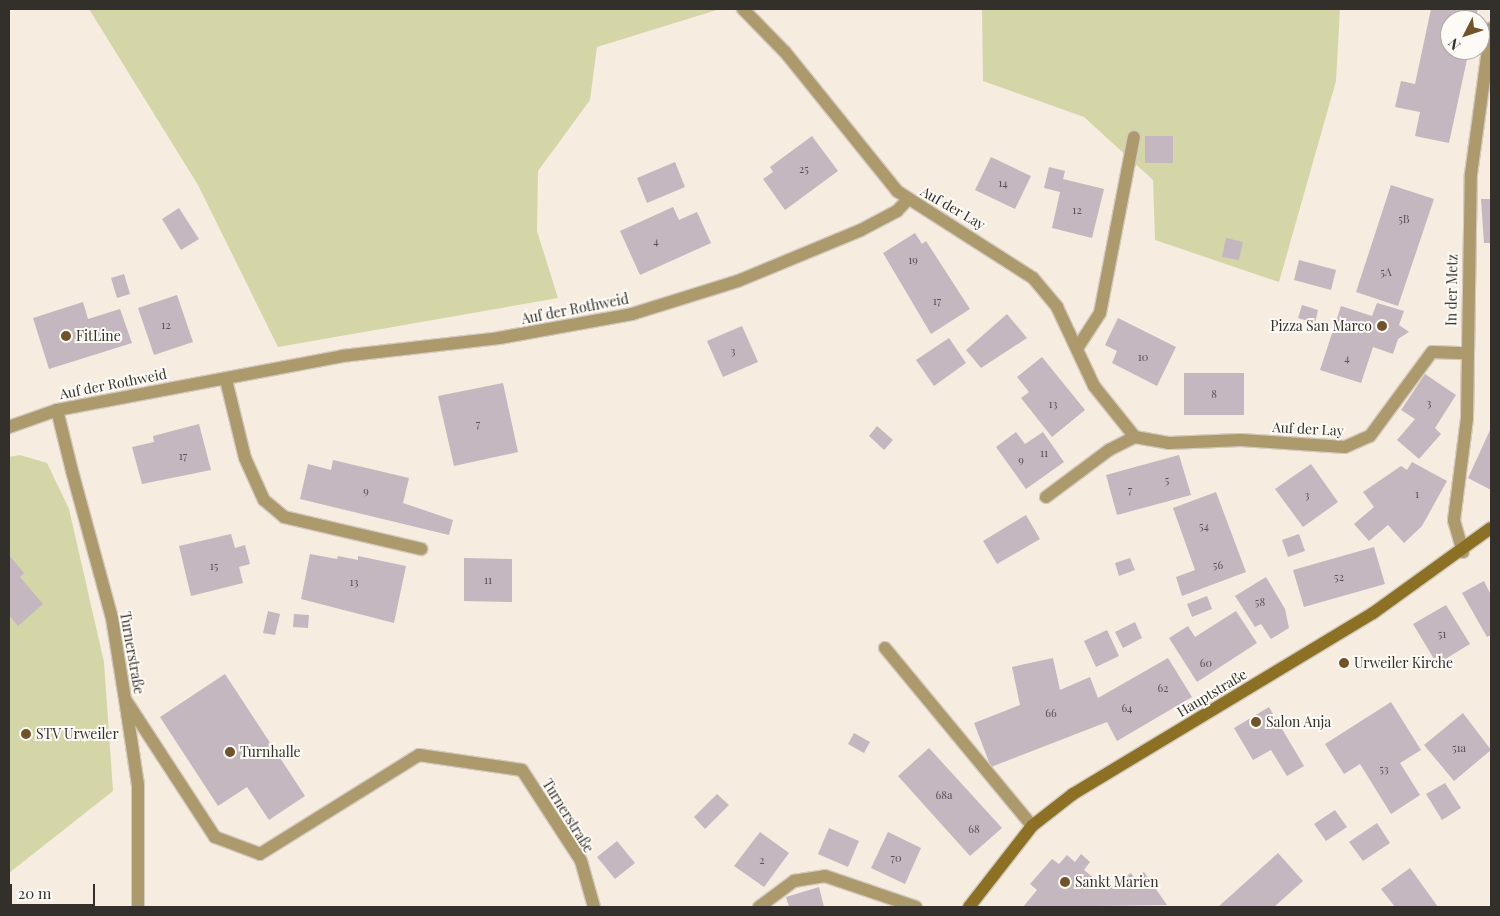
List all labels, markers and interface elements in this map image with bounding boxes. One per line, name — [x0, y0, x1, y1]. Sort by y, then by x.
north arrow — [1440, 10, 1490, 60]
text: N — [1444, 34, 1465, 55]
house number: 25 — [799, 162, 809, 176]
house number: 14 — [998, 176, 1008, 190]
street label: Auf der Lay — [918, 183, 988, 233]
house number: 12 — [1072, 203, 1082, 217]
house number: 5B — [1398, 212, 1410, 226]
house number: 4 — [653, 234, 659, 248]
house number: 19 — [908, 253, 918, 267]
street label: In der Metz — [1443, 254, 1461, 326]
house number: 5A — [1380, 265, 1392, 279]
street label: Auf der Rothweid — [520, 290, 630, 328]
house number: 17 — [933, 294, 941, 308]
house number: 12 — [161, 318, 171, 332]
place label: Pizza San Marco — [1270, 318, 1372, 334]
marker: Pizza San Marco — [1376, 320, 1388, 332]
place label: FitLine — [76, 328, 121, 344]
marker: FitLine — [60, 330, 72, 342]
house number: 3 — [731, 344, 735, 358]
house number: 10 — [1138, 350, 1148, 364]
house number: 4 — [1344, 351, 1350, 365]
street label: Auf der Rothweid — [58, 365, 168, 403]
house number: 8 — [1211, 387, 1217, 401]
house number: 3 — [1427, 396, 1431, 410]
house number: 13 — [1049, 397, 1057, 411]
house number: 7 — [476, 417, 480, 431]
street label: Auf der Lay — [1272, 419, 1344, 439]
house number: 11 — [1040, 446, 1048, 460]
house number: 17 — [179, 449, 187, 463]
house number: 9 — [1018, 453, 1024, 467]
house number: 5 — [1165, 473, 1169, 487]
house number: 7 — [1128, 483, 1132, 497]
house number: 9 — [363, 484, 369, 498]
house number: 1 — [1415, 487, 1419, 501]
house number: 3 — [1305, 488, 1309, 502]
house number: 54 — [1199, 519, 1209, 533]
house number: 56 — [1213, 558, 1223, 572]
house number: 15 — [210, 559, 218, 573]
house number: 52 — [1334, 570, 1344, 584]
house number: 11 — [484, 573, 492, 587]
house number: 13 — [350, 575, 358, 589]
house number: 58 — [1255, 595, 1265, 609]
street label: Turnerstraße — [116, 610, 148, 696]
house number: 51 — [1438, 627, 1446, 641]
place label: Urweiler Kirche — [1354, 655, 1453, 671]
house number: 60 — [1200, 656, 1212, 670]
marker: Urweiler Kirche — [1338, 657, 1350, 669]
street label: Hauptstraße — [1174, 666, 1250, 720]
house number: 62 — [1158, 681, 1168, 695]
house number: 64 — [1121, 701, 1133, 715]
house number: 66 — [1045, 706, 1057, 720]
place label: Salon Anja — [1266, 714, 1332, 730]
marker: Salon Anja — [1250, 716, 1262, 728]
place label: STV Urweiler — [36, 726, 119, 742]
marker: STV Urweiler — [20, 728, 32, 740]
house number: 51a — [1452, 741, 1466, 755]
place label: Turnhalle — [240, 744, 301, 760]
marker: Turnhalle — [224, 746, 236, 758]
house number: 53 — [1379, 762, 1389, 776]
street label: Turnerstraße — [539, 776, 597, 856]
house number: 68a — [936, 788, 952, 802]
house number: 68 — [968, 822, 980, 836]
house number: 70 — [890, 851, 902, 865]
house number: 2 — [759, 853, 765, 867]
scale bar — [12, 874, 98, 906]
place label: Sankt Marien — [1075, 874, 1159, 890]
marker: Sankt Marien — [1059, 876, 1071, 888]
text: 20 m — [18, 883, 51, 903]

